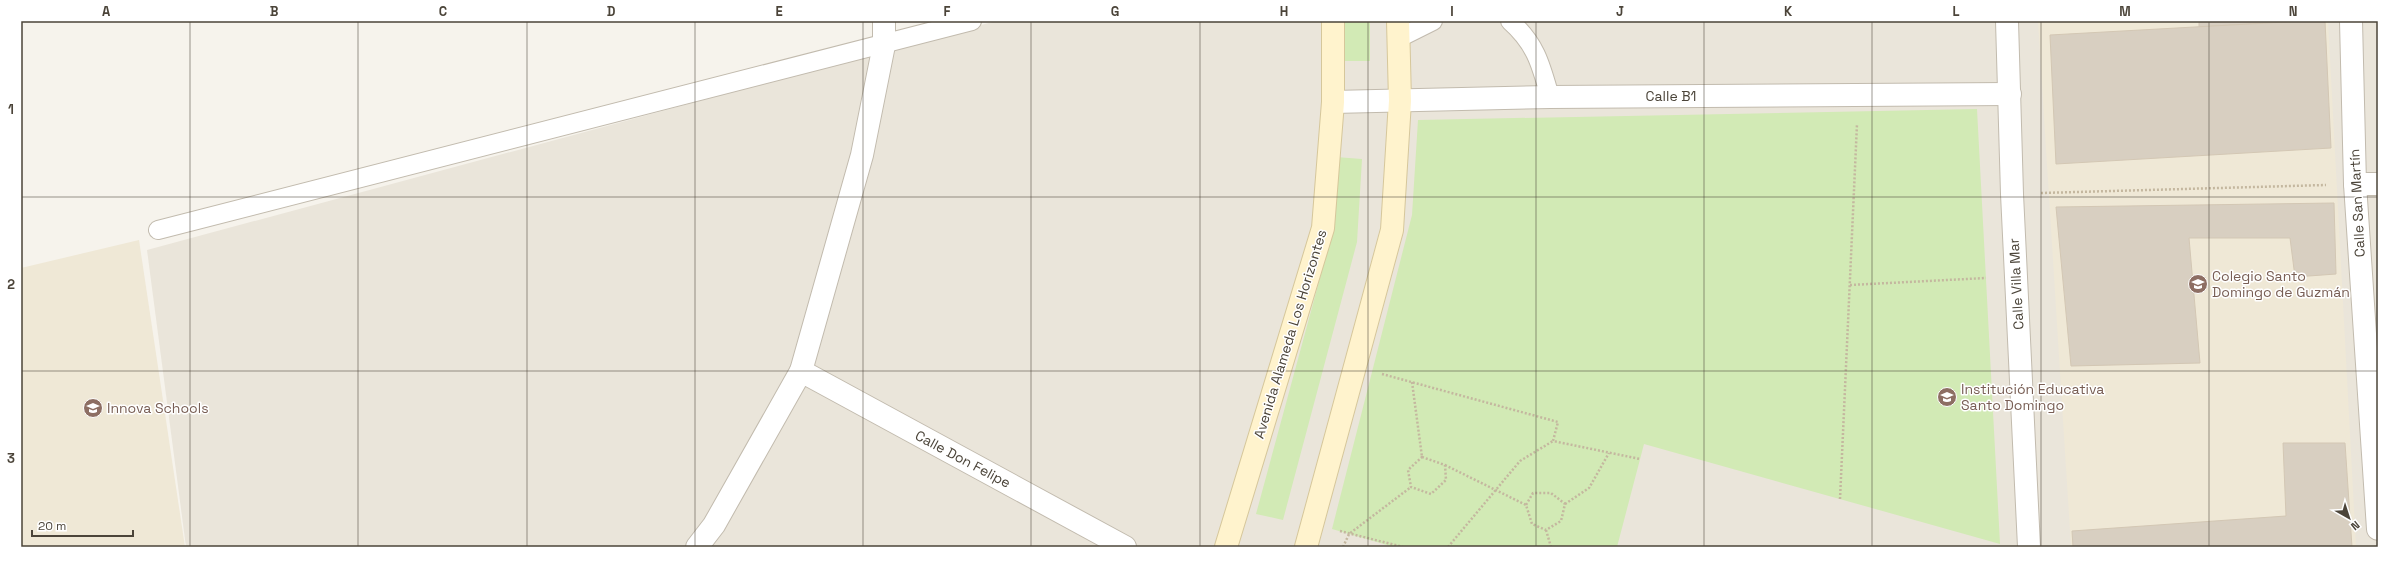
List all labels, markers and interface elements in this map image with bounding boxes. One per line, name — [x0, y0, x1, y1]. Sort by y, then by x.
text: A — [102, 3, 111, 20]
text: B — [270, 3, 279, 20]
text: C — [439, 3, 447, 20]
text: D — [607, 3, 616, 20]
text: E — [775, 3, 783, 20]
text: F — [944, 3, 951, 20]
text: G — [1111, 3, 1119, 20]
text: H — [1280, 3, 1288, 20]
text: I — [1450, 3, 1454, 20]
text: J — [1616, 3, 1624, 20]
text: K — [1784, 3, 1793, 20]
text: L — [1952, 3, 1960, 20]
text: M — [2119, 3, 2131, 20]
text: N — [2289, 3, 2297, 20]
street label: Calle B1 — [1646, 87, 1696, 105]
text: 1 — [8, 101, 14, 118]
street label: Calle San Martín — [2345, 148, 2369, 258]
street label: Avenida Alameda Los Horizontes — [1250, 227, 1330, 441]
street label: Calle Villa Mar — [2005, 238, 2027, 330]
place label: Colegio Santo Domingo de Guzmán — [2212, 267, 2350, 301]
school or university icon: Colegio Santo Domingo de Guzmán — [2187, 273, 2209, 295]
text: 2 — [7, 276, 15, 293]
place label: Institución Educativa Santo Domingo — [1961, 380, 2104, 414]
school or university icon: Institución Educativa Santo Domingo — [1936, 386, 1958, 408]
school or university icon: Innova Schools — [82, 397, 104, 419]
place label: Innova Schools — [107, 399, 209, 417]
street label: Calle Don Felipe — [912, 426, 1014, 492]
text: 3 — [7, 450, 15, 467]
north arrow — [2329, 498, 2369, 538]
scale bar — [32, 512, 133, 538]
text: 20 m — [38, 518, 66, 534]
text: N — [2348, 518, 2363, 534]

